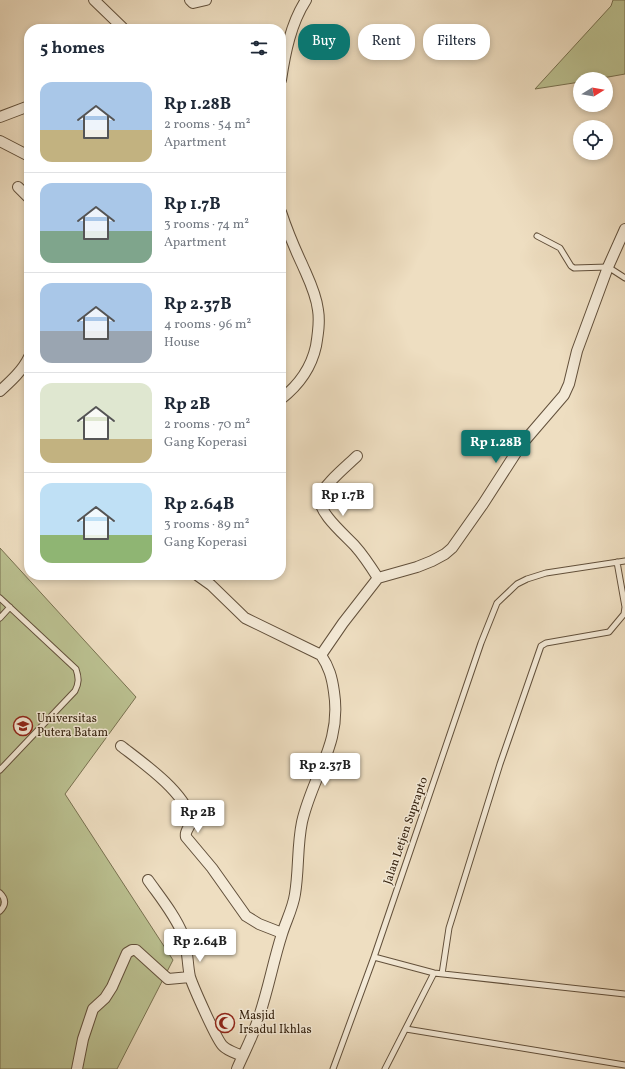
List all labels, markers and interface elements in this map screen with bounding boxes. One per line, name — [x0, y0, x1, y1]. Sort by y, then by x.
chip: Buy — [298, 24, 350, 60]
chip: Rent — [358, 24, 415, 60]
chip: Filters — [423, 24, 490, 60]
text: 5 homes — [40, 37, 105, 60]
icon: filters — [248, 37, 270, 59]
north arrow — [573, 72, 613, 112]
map controls — [573, 72, 613, 160]
text: Rp 1.28B — [164, 93, 231, 116]
icon: home — [72, 98, 120, 146]
text: 2 rooms · 54 m² — [164, 116, 251, 134]
button: locate — [573, 120, 613, 160]
text: Apartment — [164, 134, 227, 152]
text: Rp 1.7B — [164, 193, 221, 216]
icon: home — [72, 199, 120, 247]
text: 3 rooms · 74 m² — [164, 216, 249, 234]
text: Apartment — [164, 234, 227, 252]
text: Rp 2.37B — [164, 293, 232, 316]
icon: home — [72, 299, 120, 347]
text: 4 rooms · 96 m² — [164, 316, 251, 334]
text: House — [164, 334, 200, 352]
text: Rp 2B — [164, 393, 210, 416]
icon: home — [72, 399, 120, 447]
text: 2 rooms · 70 m² — [164, 416, 250, 434]
pin: Rp 1.28B — [455, 430, 537, 464]
text: Gang Koperasi — [164, 434, 247, 452]
text: Rp 1.28B — [470, 434, 522, 452]
pin: Rp 1.7B — [306, 483, 380, 517]
text: Rp 1.7B — [321, 487, 365, 505]
text: Rp 2.64B — [164, 493, 235, 516]
icon: home — [72, 499, 120, 547]
text: 3 rooms · 89 m² — [164, 516, 250, 534]
text: Gang Koperasi — [164, 534, 247, 552]
place label: Universitas Putera Batam — [37, 711, 108, 741]
school or university icon: Universitas Putera Batam — [12, 715, 34, 737]
pin: Rp 2.37B — [284, 753, 366, 787]
text: Rp 2.37B — [299, 757, 351, 775]
street label: Jalan Letjen Suprapto — [380, 775, 432, 887]
pin: Rp 2B — [170, 800, 226, 834]
text: Rp 2B — [180, 804, 216, 822]
pin: Rp 2.64B — [159, 929, 241, 963]
text: Rp 2.64B — [173, 933, 227, 951]
place label: Masjid Irsadul Ikhlas — [239, 1008, 312, 1038]
mosque icon: Masjid Irsadul Ikhlas — [214, 1012, 236, 1034]

